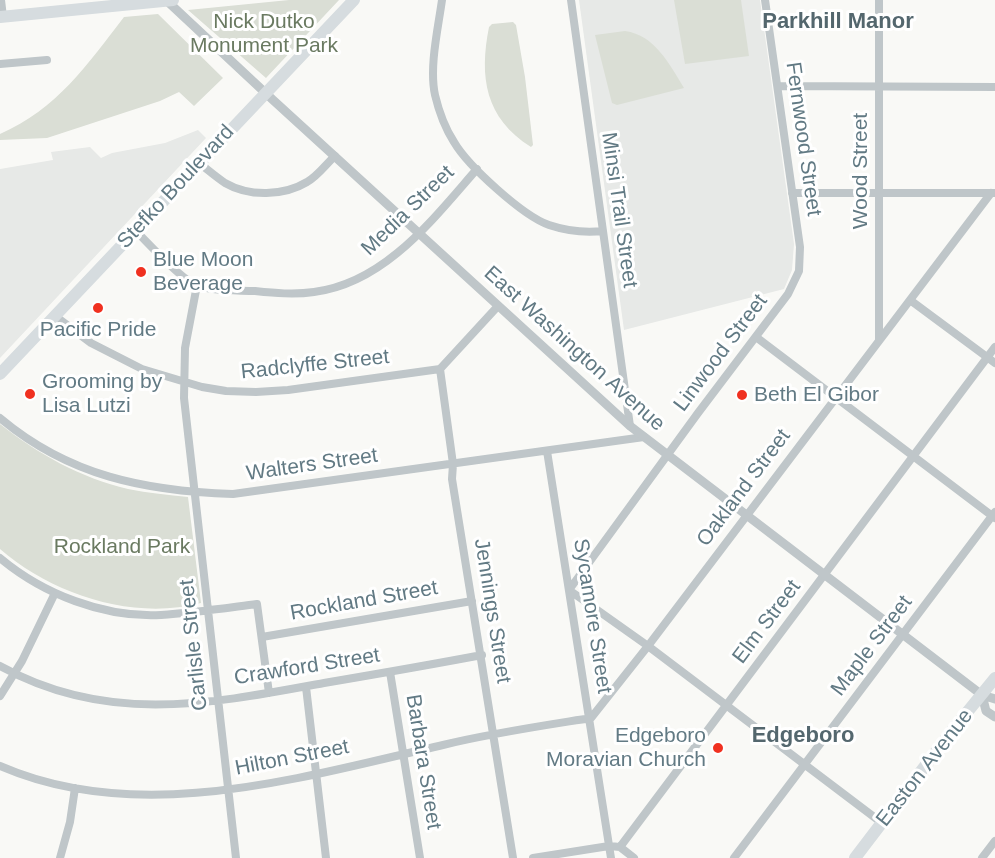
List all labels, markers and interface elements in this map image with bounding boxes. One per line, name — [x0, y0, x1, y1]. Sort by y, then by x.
park label: Nick Dutko Monument Park — [190, 9, 338, 59]
district label: Parkhill Manor — [762, 9, 914, 35]
street label: Fernwood Street — [780, 60, 826, 218]
street label: Wood Street — [848, 113, 874, 229]
street label: Stefko Boulevard — [112, 120, 240, 254]
street label: Minsi Trail Street — [596, 131, 642, 289]
street label: Media Street — [356, 161, 460, 261]
place label: Blue Moon Beverage — [153, 247, 253, 297]
street label: East Washington Avenue — [478, 261, 670, 437]
marker: Blue Moon Beverage — [134, 265, 148, 279]
street label: Linwood Street — [669, 289, 773, 417]
marker: Pacific Pride — [91, 301, 105, 315]
place label: Pacific Pride — [40, 317, 156, 343]
street label: Radclyffe Street — [240, 345, 390, 385]
place label: Grooming by Lisa Lutzi — [42, 369, 162, 419]
place label: Beth El Gibor — [754, 382, 879, 408]
marker: Grooming by Lisa Lutzi — [23, 387, 37, 401]
marker: Beth El Gibor — [735, 388, 749, 402]
street label: Oakland Street — [692, 424, 796, 552]
street label: Walters Street — [245, 443, 379, 487]
park label: Rockland Park — [54, 534, 190, 560]
street label: Jennings Street — [468, 537, 516, 685]
street label: Sycamore Street — [567, 537, 617, 695]
street label: Elm Street — [727, 575, 807, 669]
street label: Rockland Street — [288, 576, 440, 626]
street label: Carlisle Street — [175, 578, 213, 712]
street label: Maple Street — [826, 591, 918, 701]
street label: Crawford Street — [232, 643, 382, 691]
street label: Barbara Street — [400, 693, 446, 831]
street label: Easton Avenue — [871, 704, 979, 832]
place label: Edgeboro Moravian Church — [546, 723, 706, 773]
district label: Edgeboro — [752, 723, 854, 749]
street label: Hilton Street — [233, 735, 351, 781]
marker: Edgeboro Moravian Church — [711, 741, 725, 755]

